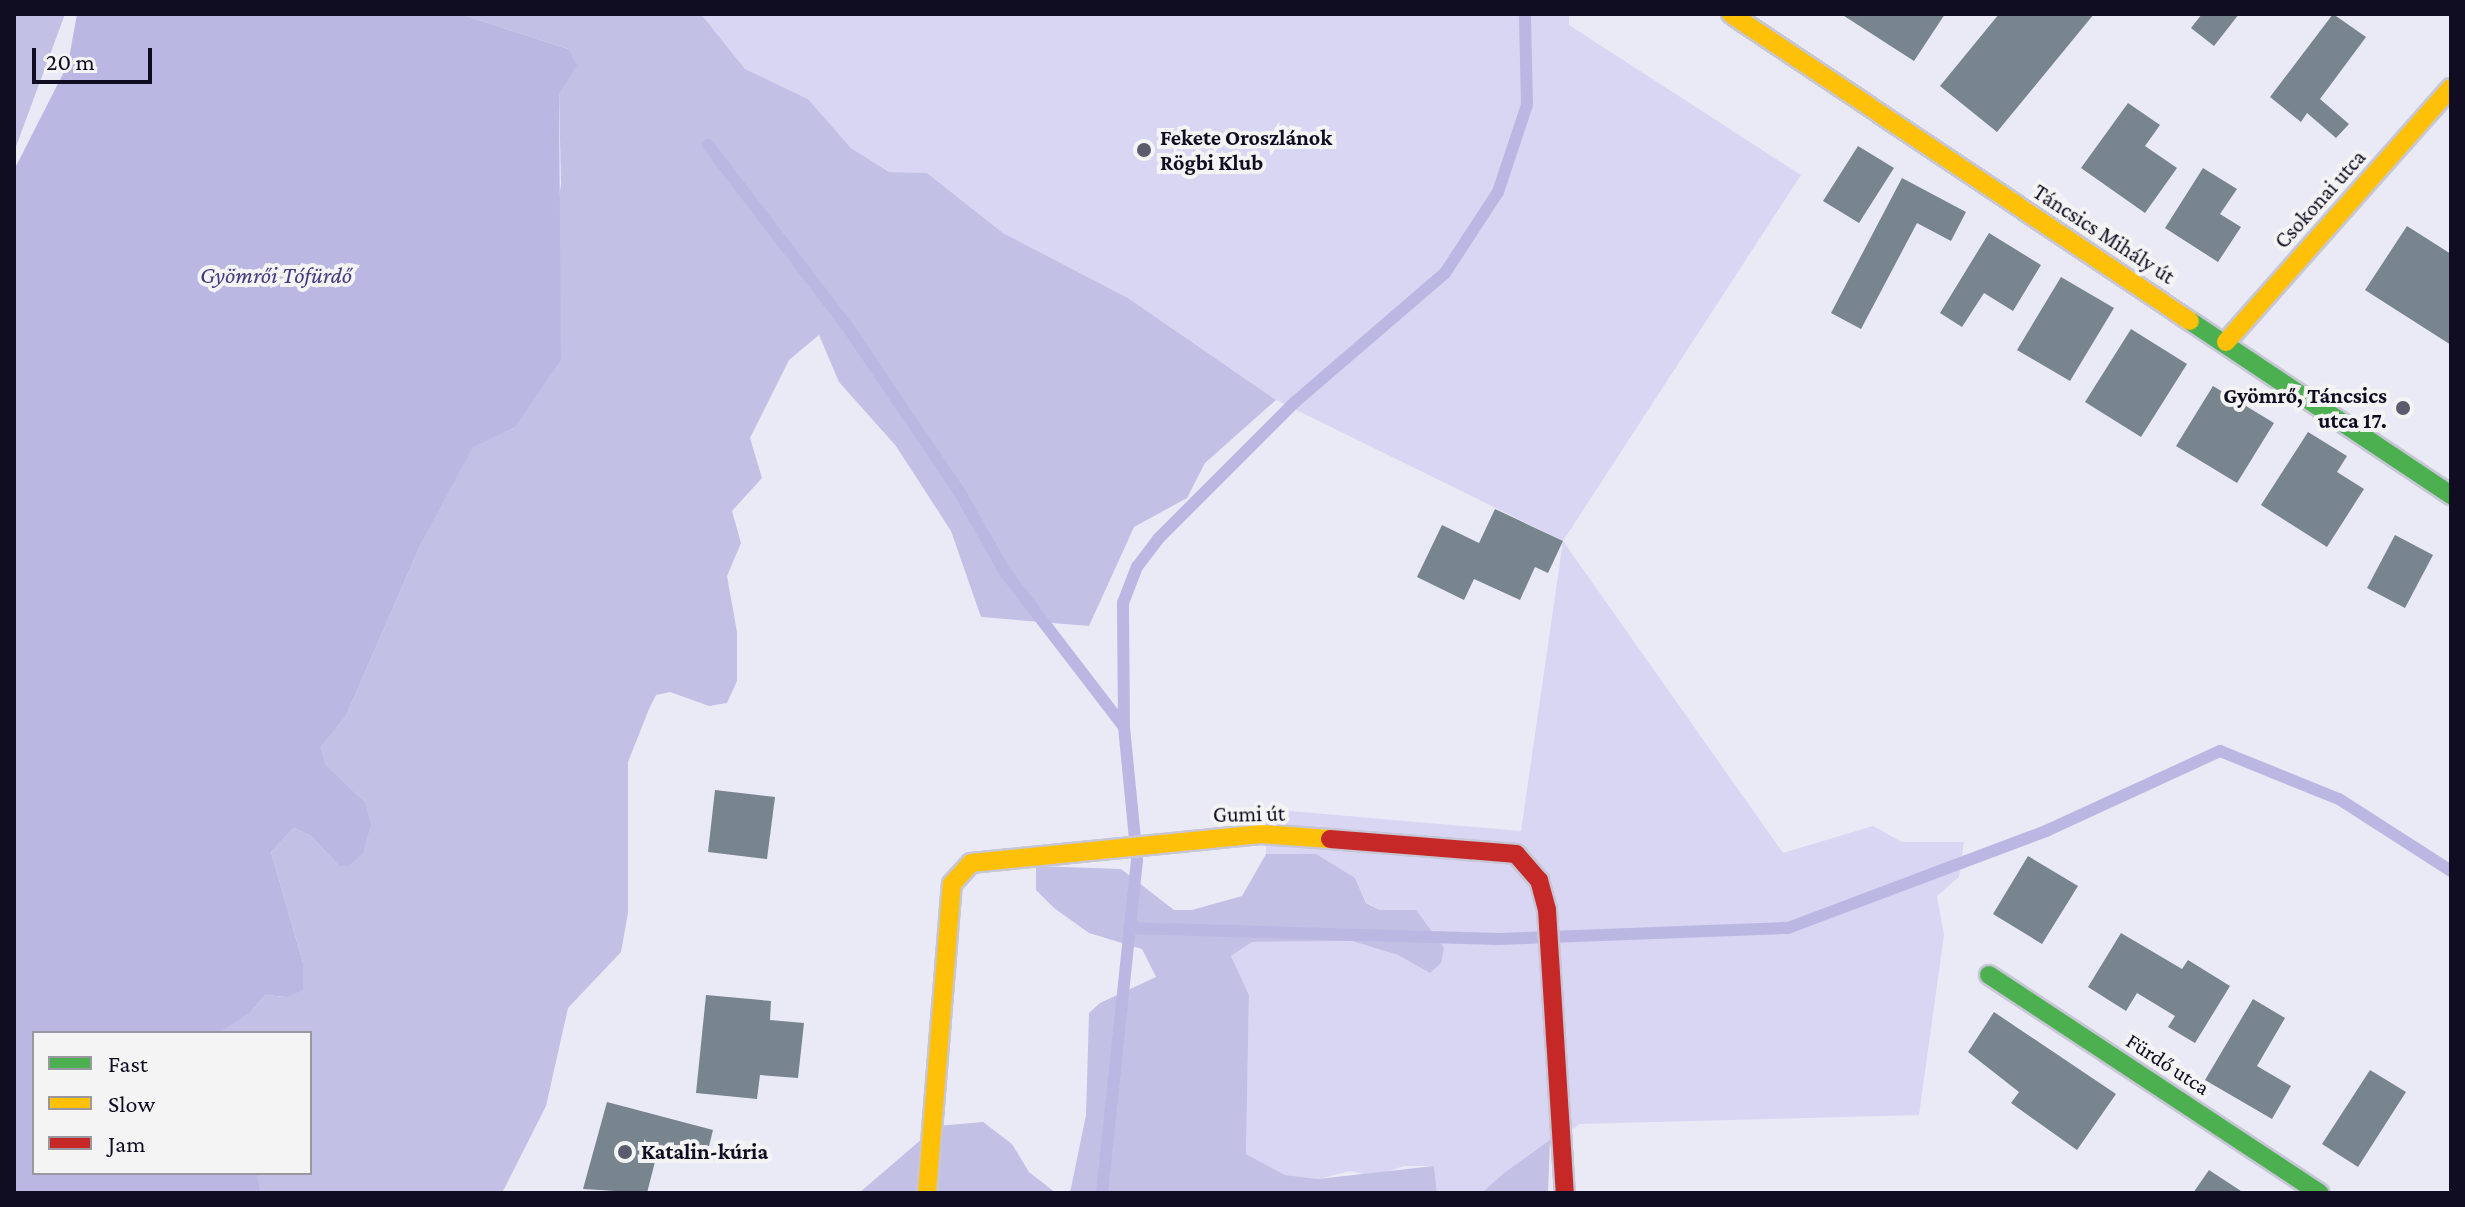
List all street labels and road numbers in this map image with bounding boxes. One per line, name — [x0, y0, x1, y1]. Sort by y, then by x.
street label: Csokonai utca — [2269, 144, 2371, 254]
street label: Táncsics Mihály út — [2028, 178, 2180, 290]
street label: Gumi út — [1213, 800, 1285, 828]
street label: Fürdő utca — [2121, 1027, 2215, 1101]

